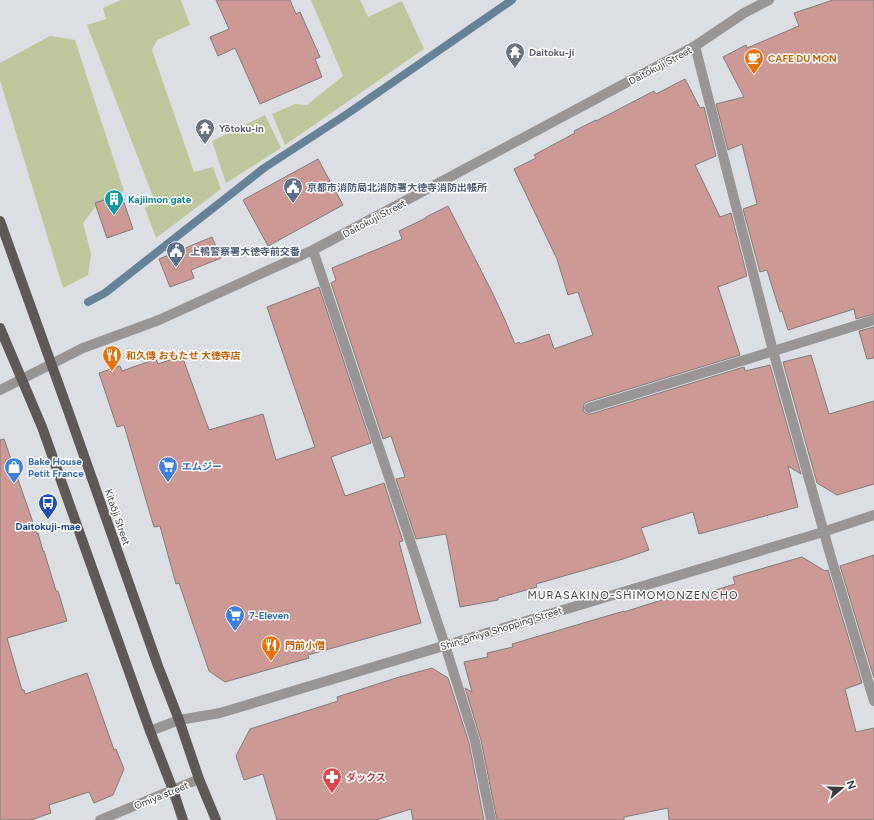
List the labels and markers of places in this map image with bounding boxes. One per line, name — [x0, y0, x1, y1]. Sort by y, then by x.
temple icon: Daitoku-ji — [504, 41, 526, 69]
place label: Daitoku-ji — [529, 46, 575, 59]
cafe icon: CAFE DU MON — [743, 47, 765, 75]
place label: CAFE DU MON — [768, 52, 837, 65]
temple icon: Yōtoku-in — [194, 117, 216, 145]
place label: Yōtoku-in — [219, 122, 264, 135]
public building icon: 京都市消防局北消防署大徳寺消防出帳所 — [282, 176, 304, 204]
place label: 京都市消防局北消防署大徳寺消防出帳所 — [307, 181, 487, 194]
building icon: Kajiimon gate — [103, 188, 125, 216]
place label: Kajiimon gate — [128, 193, 192, 206]
public building icon: 上鴨警察署大徳寺前交番 — [165, 240, 187, 268]
place label: 上鴨警察署大徳寺前交番 — [190, 245, 300, 258]
restaurant icon: 和久傳 おもたせ 大徳寺店 — [101, 344, 123, 372]
place label: 和久傳 おもたせ 大徳寺店 — [126, 349, 241, 362]
place label: Bake House Petit France — [28, 455, 84, 480]
supermarket icon: エムジー — [157, 455, 179, 483]
shop icon: Bake House Petit France — [3, 456, 25, 484]
place label: エムジー — [182, 460, 222, 473]
bus stop icon: Daitokuji-mae — [37, 492, 59, 520]
place label: Daitokuji-mae — [16, 520, 81, 533]
supermarket icon: 7-Eleven — [224, 604, 246, 632]
place label: 7-Eleven — [249, 609, 289, 622]
restaurant icon: 門前小僧 — [260, 634, 282, 662]
place label: 門前小僧 — [285, 639, 325, 652]
pharmacy icon: ダックス — [321, 766, 343, 794]
place label: ダックス — [346, 771, 386, 784]

